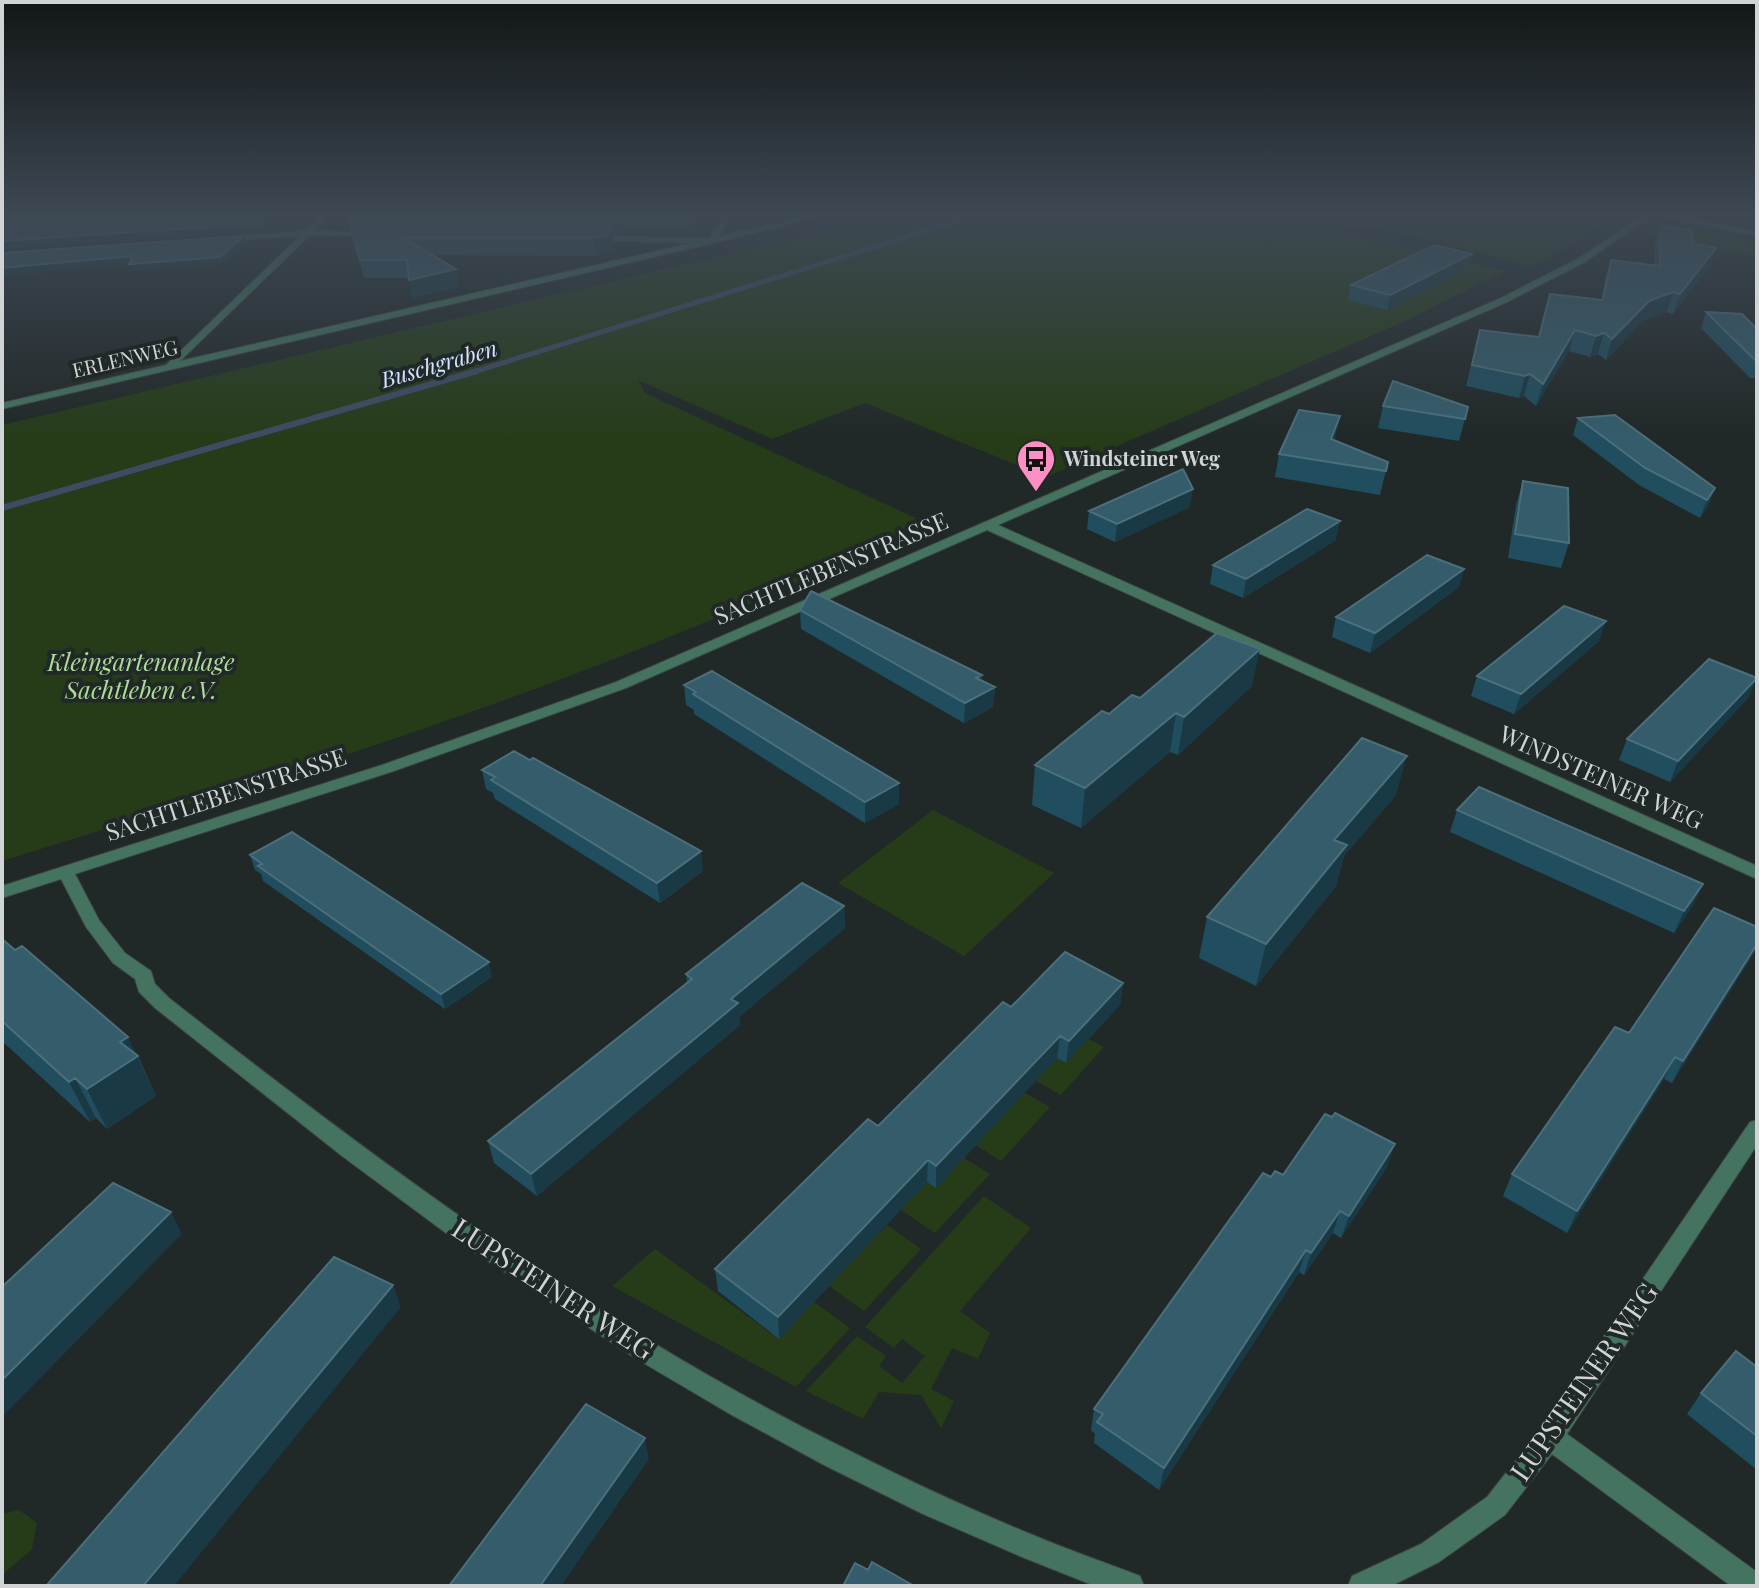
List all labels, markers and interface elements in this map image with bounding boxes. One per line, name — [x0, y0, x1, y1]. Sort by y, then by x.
street label: ERLENWEG — [69, 332, 180, 383]
water label: Buschgraben — [376, 332, 500, 394]
bus stop icon: Windsteiner Weg — [1015, 438, 1057, 493]
place label: Windsteiner Weg — [1063, 444, 1220, 471]
street label: SACHTLEBENSTRASSE — [708, 503, 952, 631]
park label: Kleingartenanlage Sachtleben e.V. — [47, 645, 234, 705]
street label: WINDSTEINER WEG — [1494, 716, 1709, 836]
street label: SACHTLEBENSTRASSE — [101, 739, 350, 847]
street label: LUPSTEINER WEG — [446, 1209, 662, 1367]
street label: LUPSTEINER WEG — [1501, 1275, 1665, 1487]

